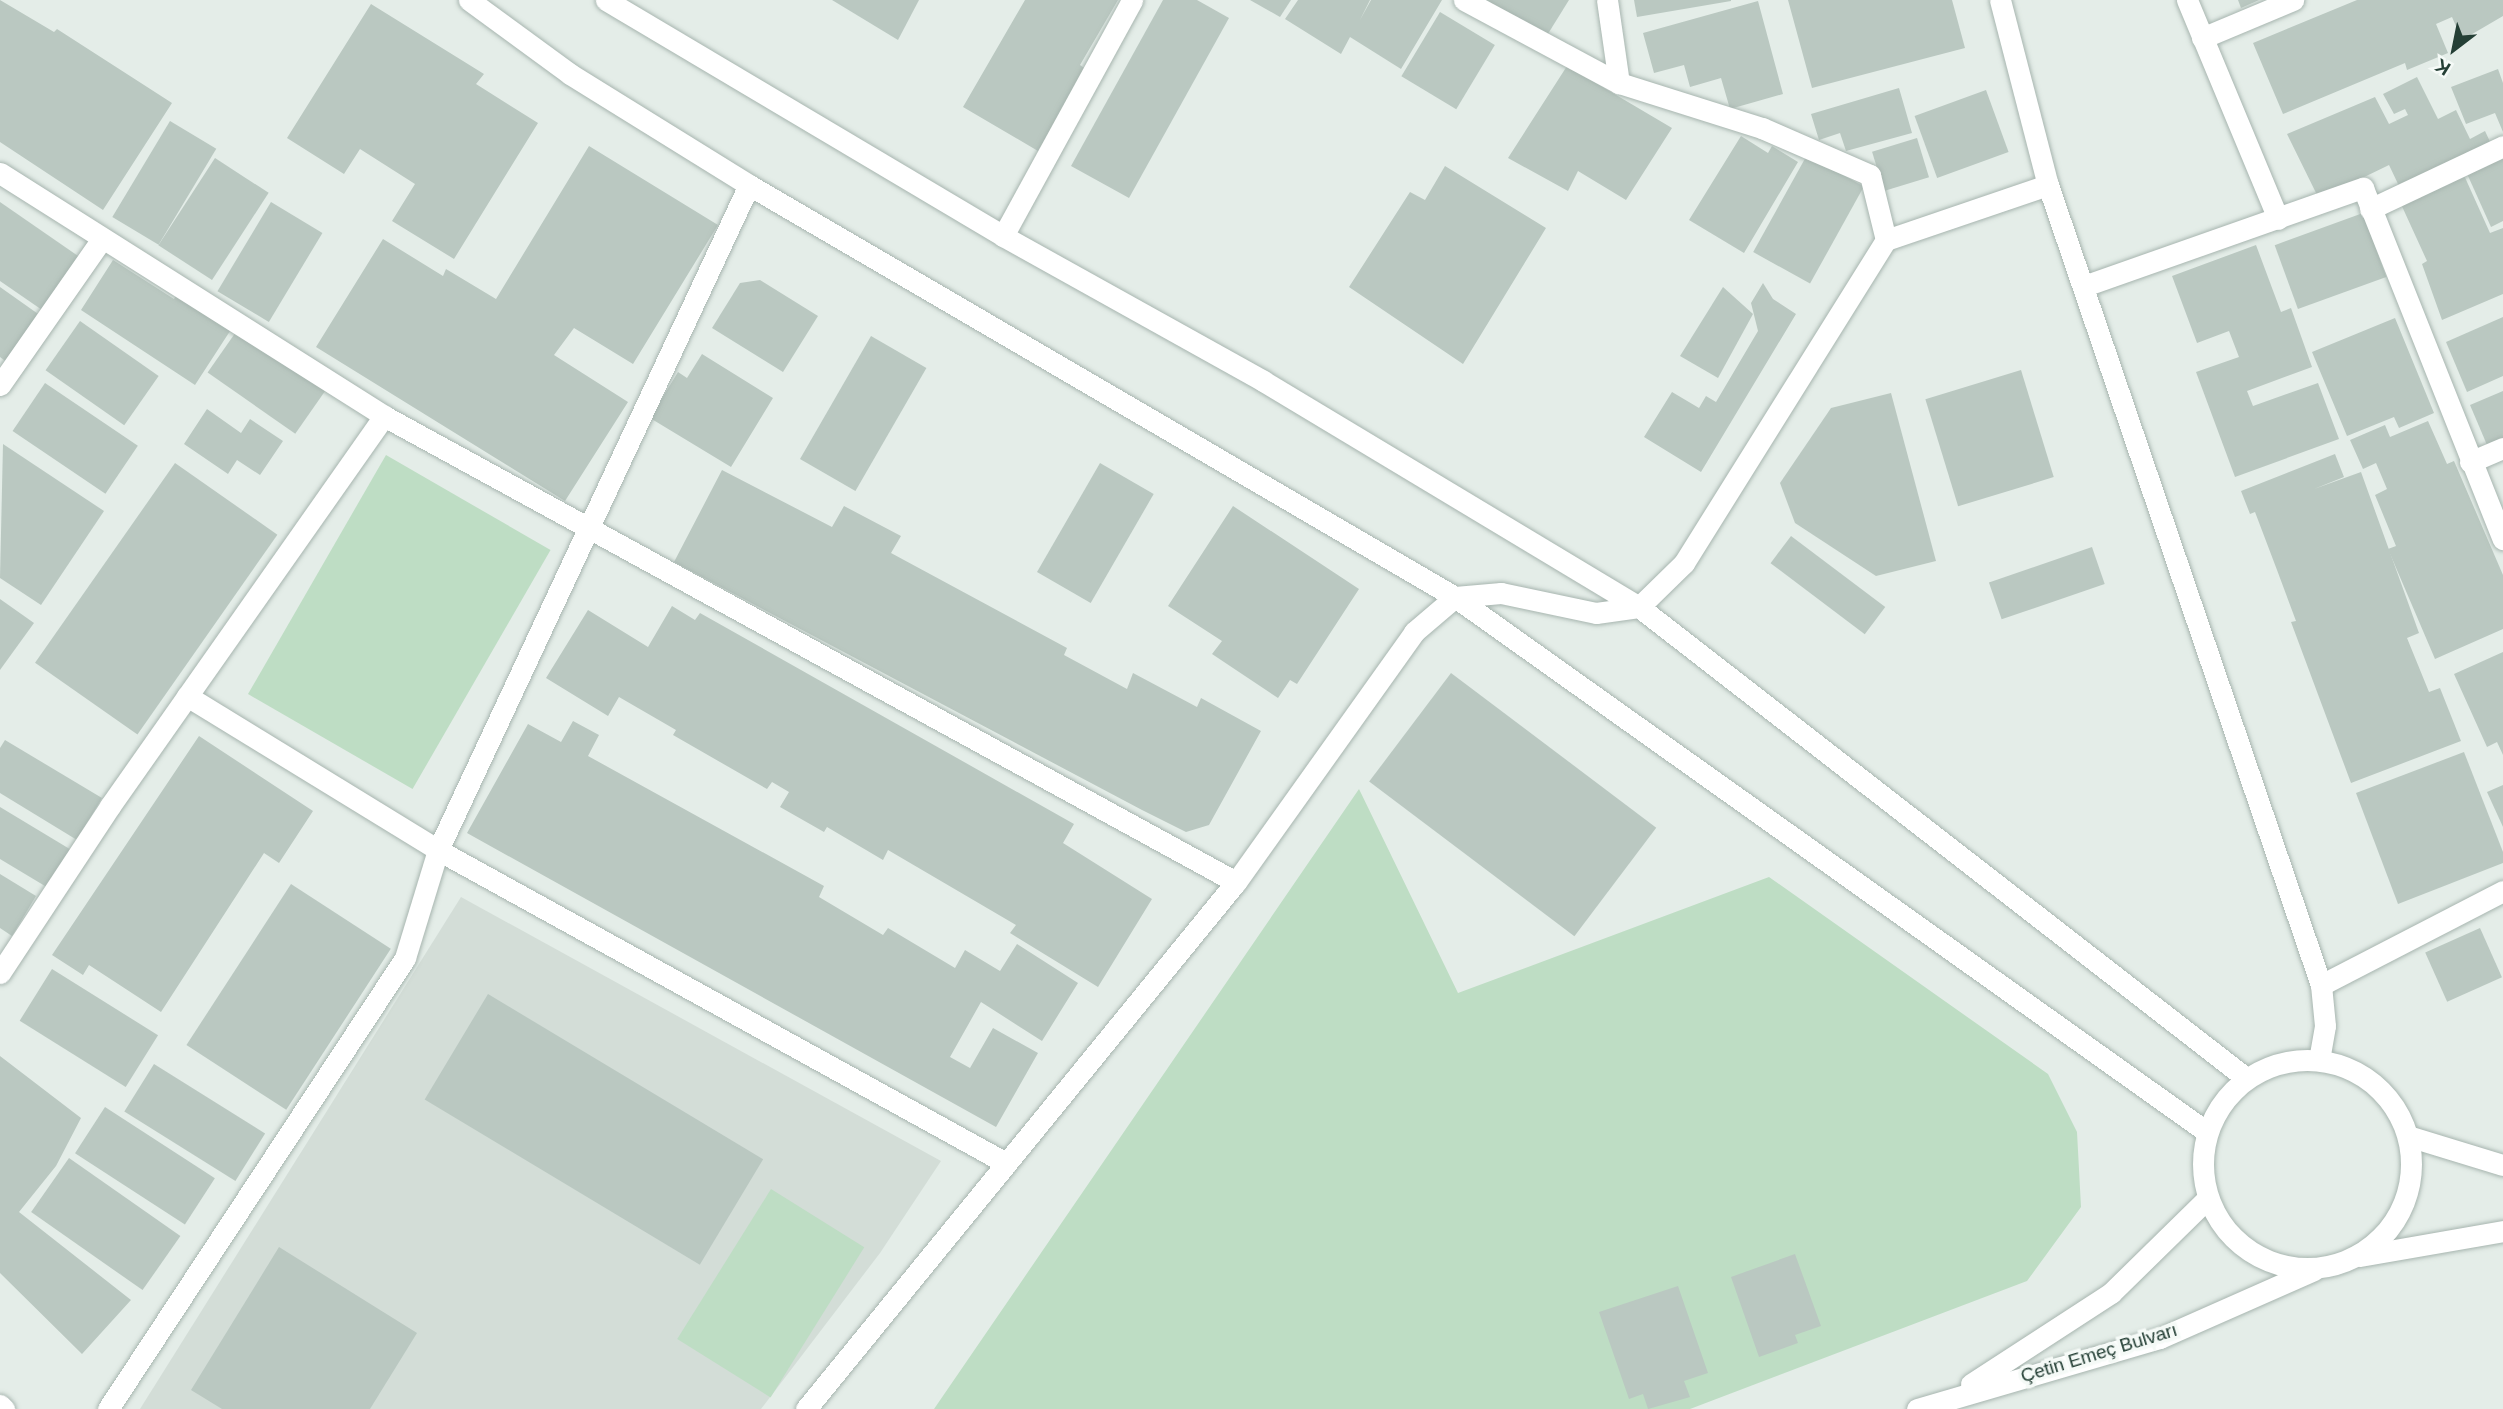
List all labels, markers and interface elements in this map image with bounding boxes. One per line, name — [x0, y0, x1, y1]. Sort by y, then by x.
north arrow — [2419, 14, 2489, 84]
text: K — [2431, 55, 2454, 80]
street label: Çetin Emeç Bulvarı — [2018, 1318, 2180, 1388]

